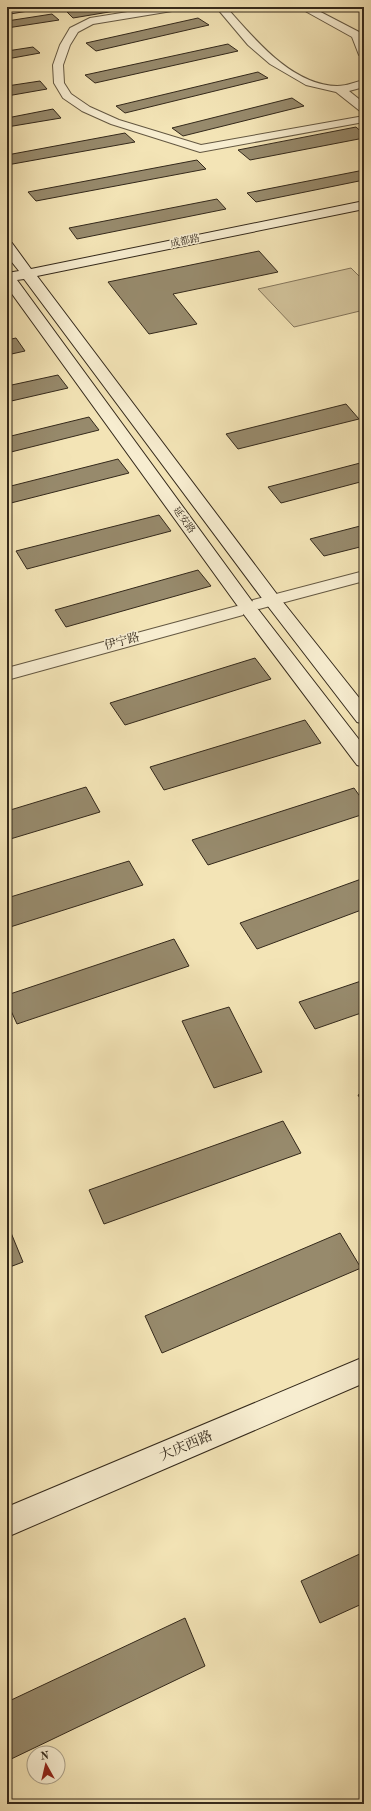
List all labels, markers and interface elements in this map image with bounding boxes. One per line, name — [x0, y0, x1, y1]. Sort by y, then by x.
street label: 成都路 — [169, 232, 201, 249]
street label: 延安路 — [171, 504, 198, 535]
street label: 伊宁路 — [103, 630, 141, 652]
street label: 大庆西路 — [157, 1428, 215, 1463]
north arrow — [26, 1745, 66, 1785]
text: N — [40, 1750, 50, 1763]

